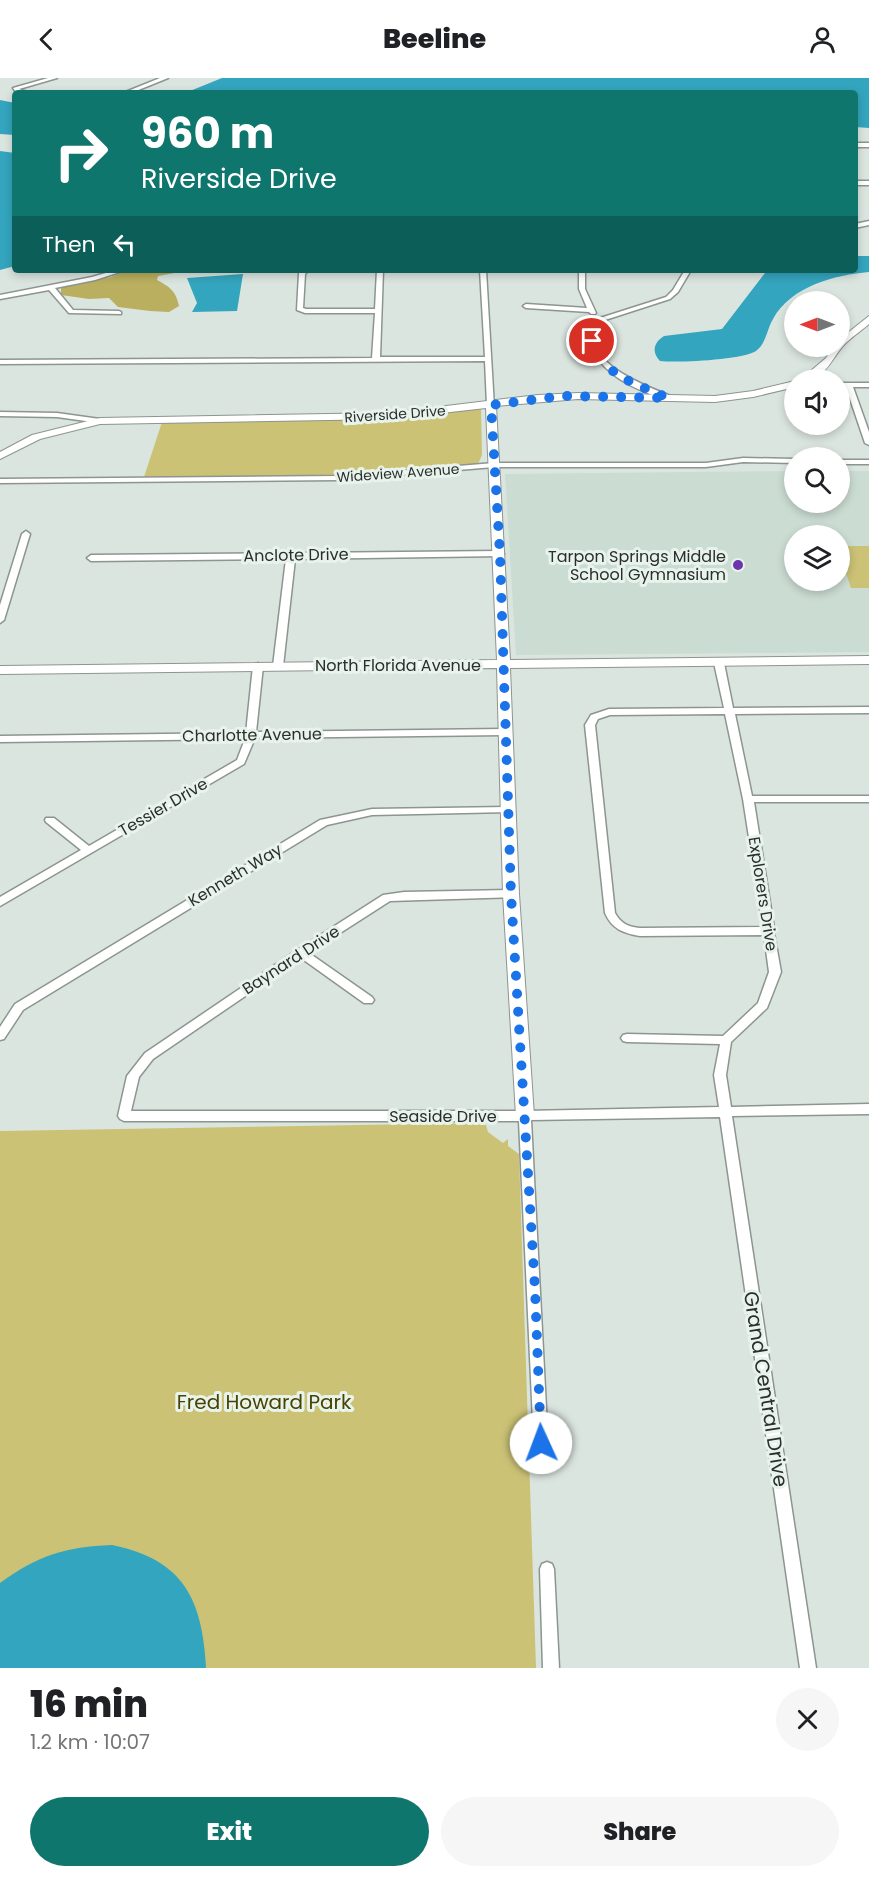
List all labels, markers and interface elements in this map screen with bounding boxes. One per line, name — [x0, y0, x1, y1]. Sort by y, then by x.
text: Beeline — [383, 20, 486, 57]
icon: back — [30, 23, 63, 56]
icon: person — [806, 23, 839, 56]
text: 960 m — [141, 104, 274, 163]
icon: right — [42, 114, 120, 192]
text: Riverside Drive — [141, 160, 337, 197]
icon: left — [108, 228, 141, 261]
text: Then — [42, 229, 96, 260]
north arrow — [784, 291, 850, 357]
map controls — [784, 291, 850, 591]
pin — [566, 315, 617, 366]
icon: arrive — [575, 324, 608, 357]
button: sound — [784, 369, 850, 435]
street label: Riverside Drive — [344, 400, 447, 428]
button: search — [784, 447, 850, 513]
street label: Wideview Avenue — [336, 459, 460, 487]
button: layers — [784, 525, 850, 591]
street label: Anclote Drive — [243, 543, 349, 567]
place label: Tarpon Springs Middle School Gymnasium — [548, 545, 726, 586]
marker: Tarpon Springs Middle School Gymnasium — [731, 558, 745, 572]
street label: North Florida Avenue — [315, 654, 481, 677]
street label: Charlotte Avenue — [182, 722, 322, 748]
street label: Tessier Drive — [114, 772, 212, 842]
street label: Explorers Drive — [743, 835, 783, 953]
street label: Kenneth Way — [184, 838, 286, 912]
street label: Baynard Drive — [238, 920, 344, 1000]
street label: Seaside Drive — [389, 1105, 497, 1128]
street label: Grand Central Drive — [737, 1289, 795, 1489]
park label: Fred Howard Park — [177, 1388, 352, 1416]
position arrow — [509, 1411, 573, 1475]
text: 16 min — [30, 1679, 148, 1730]
button: close — [776, 1688, 839, 1751]
text: 1.2 km · 10:07 — [30, 1728, 150, 1756]
button: Exit — [30, 1797, 429, 1866]
button: Share — [441, 1797, 839, 1866]

